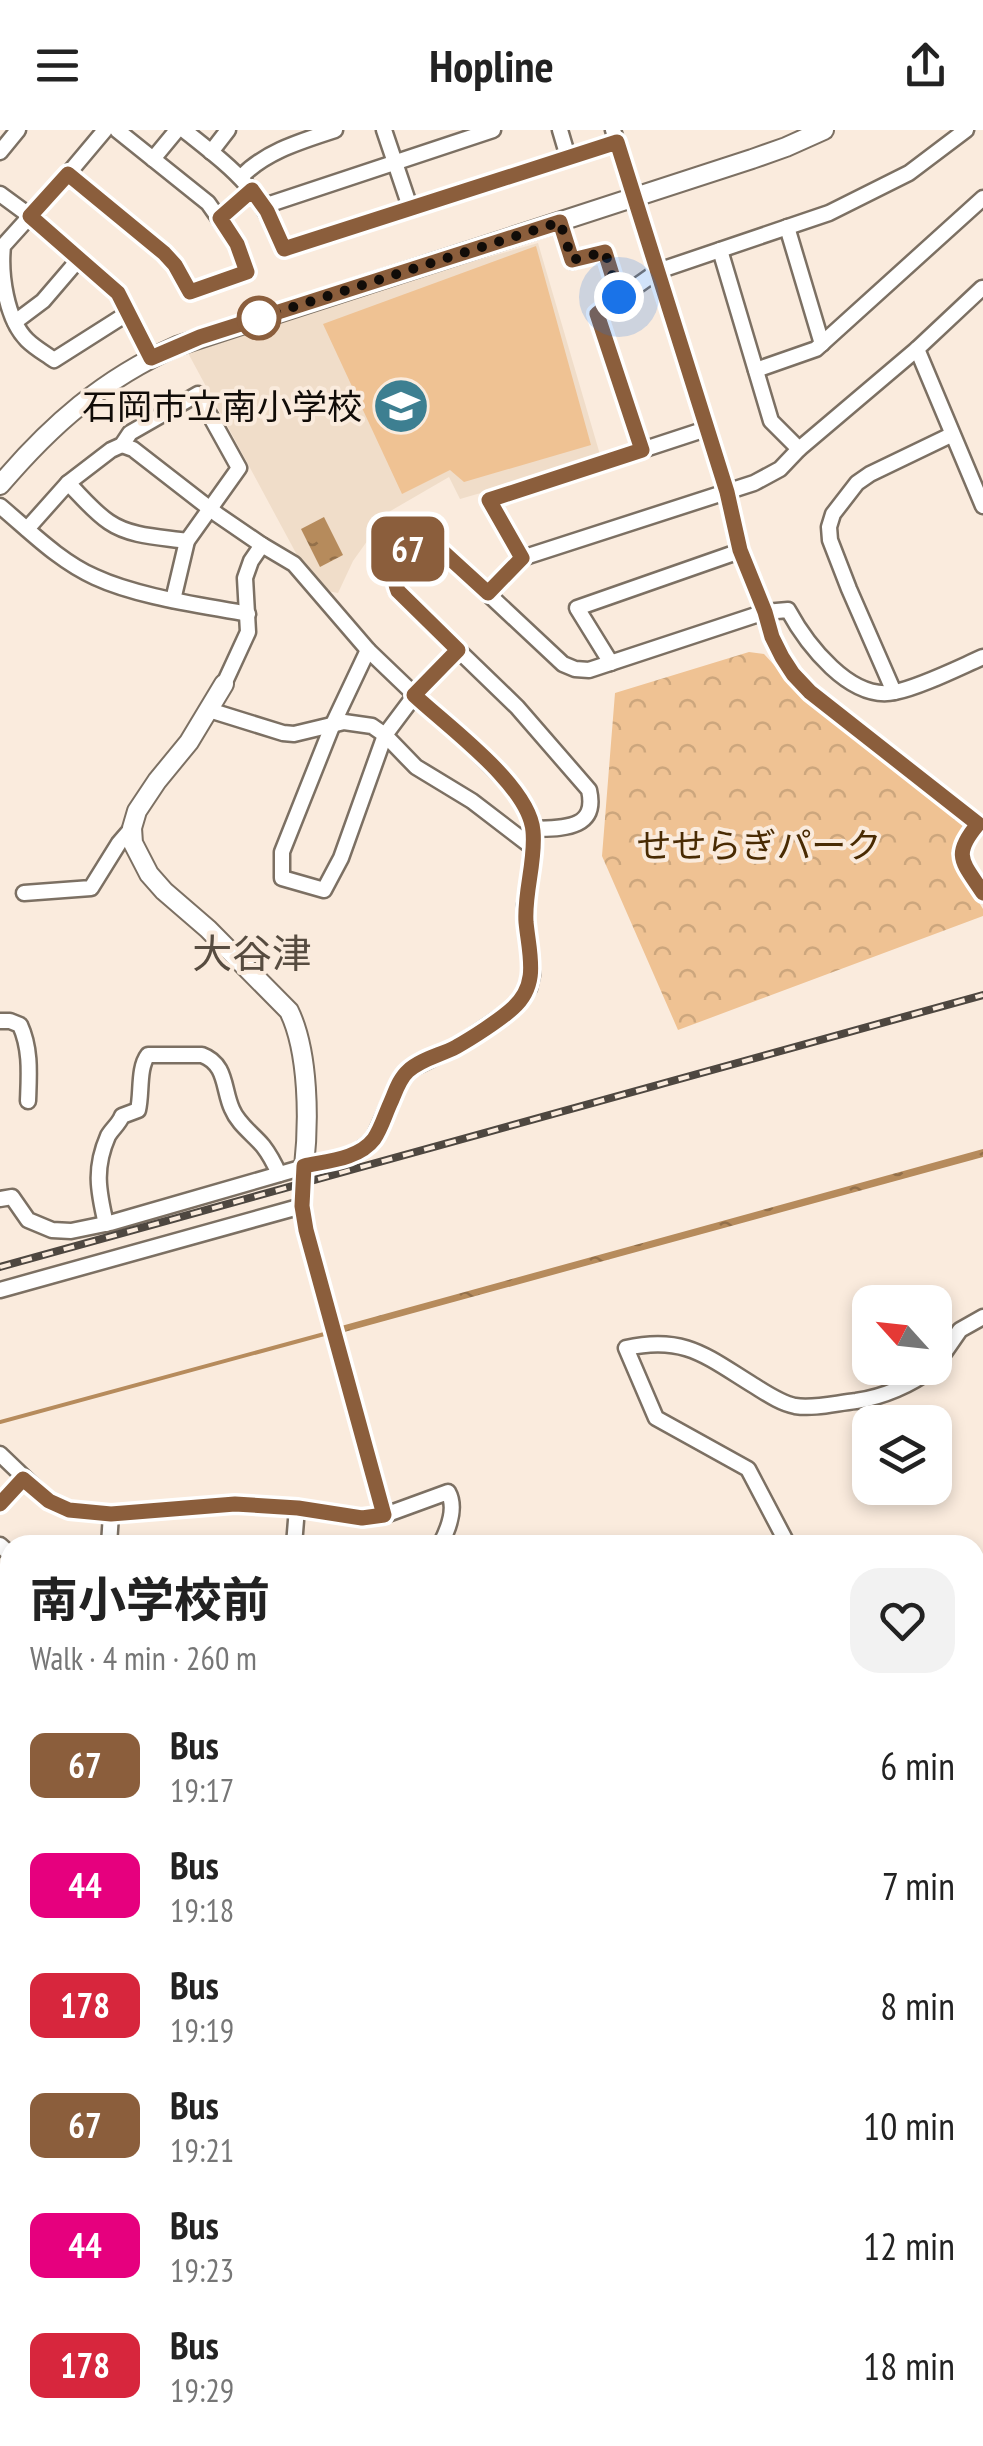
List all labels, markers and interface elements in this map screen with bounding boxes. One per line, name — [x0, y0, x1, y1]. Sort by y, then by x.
text: Hopline — [429, 36, 554, 94]
icon: menu — [30, 38, 85, 93]
icon: share — [898, 38, 953, 93]
your location — [594, 272, 644, 322]
unlabelled marker — [238, 297, 280, 339]
school or university icon: 石岡市立南小学校 — [371, 376, 431, 436]
place label: 石岡市立南小学校 — [82, 383, 362, 429]
line badge: 67 — [363, 516, 453, 582]
text: 67 — [391, 526, 425, 572]
park label: せせらぎパーク — [636, 822, 882, 868]
district label: 大谷津 — [192, 927, 312, 979]
north arrow — [852, 1285, 952, 1385]
map controls — [852, 1285, 952, 1505]
button: layers — [852, 1405, 952, 1505]
text: 南小学校前 — [30, 1568, 270, 1630]
button: heart — [850, 1568, 955, 1673]
text: Walk · 4 min · 260 m — [30, 1637, 257, 1679]
text: Bus — [170, 1720, 219, 1769]
text: 6 min — [880, 1741, 955, 1790]
text: 67 — [68, 1742, 102, 1788]
text: 19:17 — [170, 1769, 234, 1811]
text: Bus — [170, 1840, 219, 1889]
text: 7 min — [882, 1861, 955, 1910]
text: 44 — [68, 1862, 102, 1908]
text: 19:18 — [170, 1889, 234, 1931]
text: Bus — [170, 1960, 219, 2009]
text: 8 min — [880, 1981, 955, 2030]
text: 178 — [60, 1982, 110, 2028]
text: 19:19 — [170, 2009, 234, 2051]
text: Bus — [170, 2080, 219, 2129]
text: 10 min — [863, 2101, 955, 2150]
text: 67 — [68, 2102, 102, 2148]
text: 19:21 — [170, 2129, 234, 2171]
text: Bus — [170, 2200, 219, 2249]
text: 12 min — [863, 2221, 955, 2270]
text: 44 — [68, 2222, 102, 2268]
text: 19:23 — [170, 2249, 234, 2291]
text: Bus — [170, 2320, 219, 2369]
text: 18 min — [863, 2341, 955, 2390]
text: 178 — [60, 2342, 110, 2388]
text: 19:29 — [170, 2369, 234, 2411]

